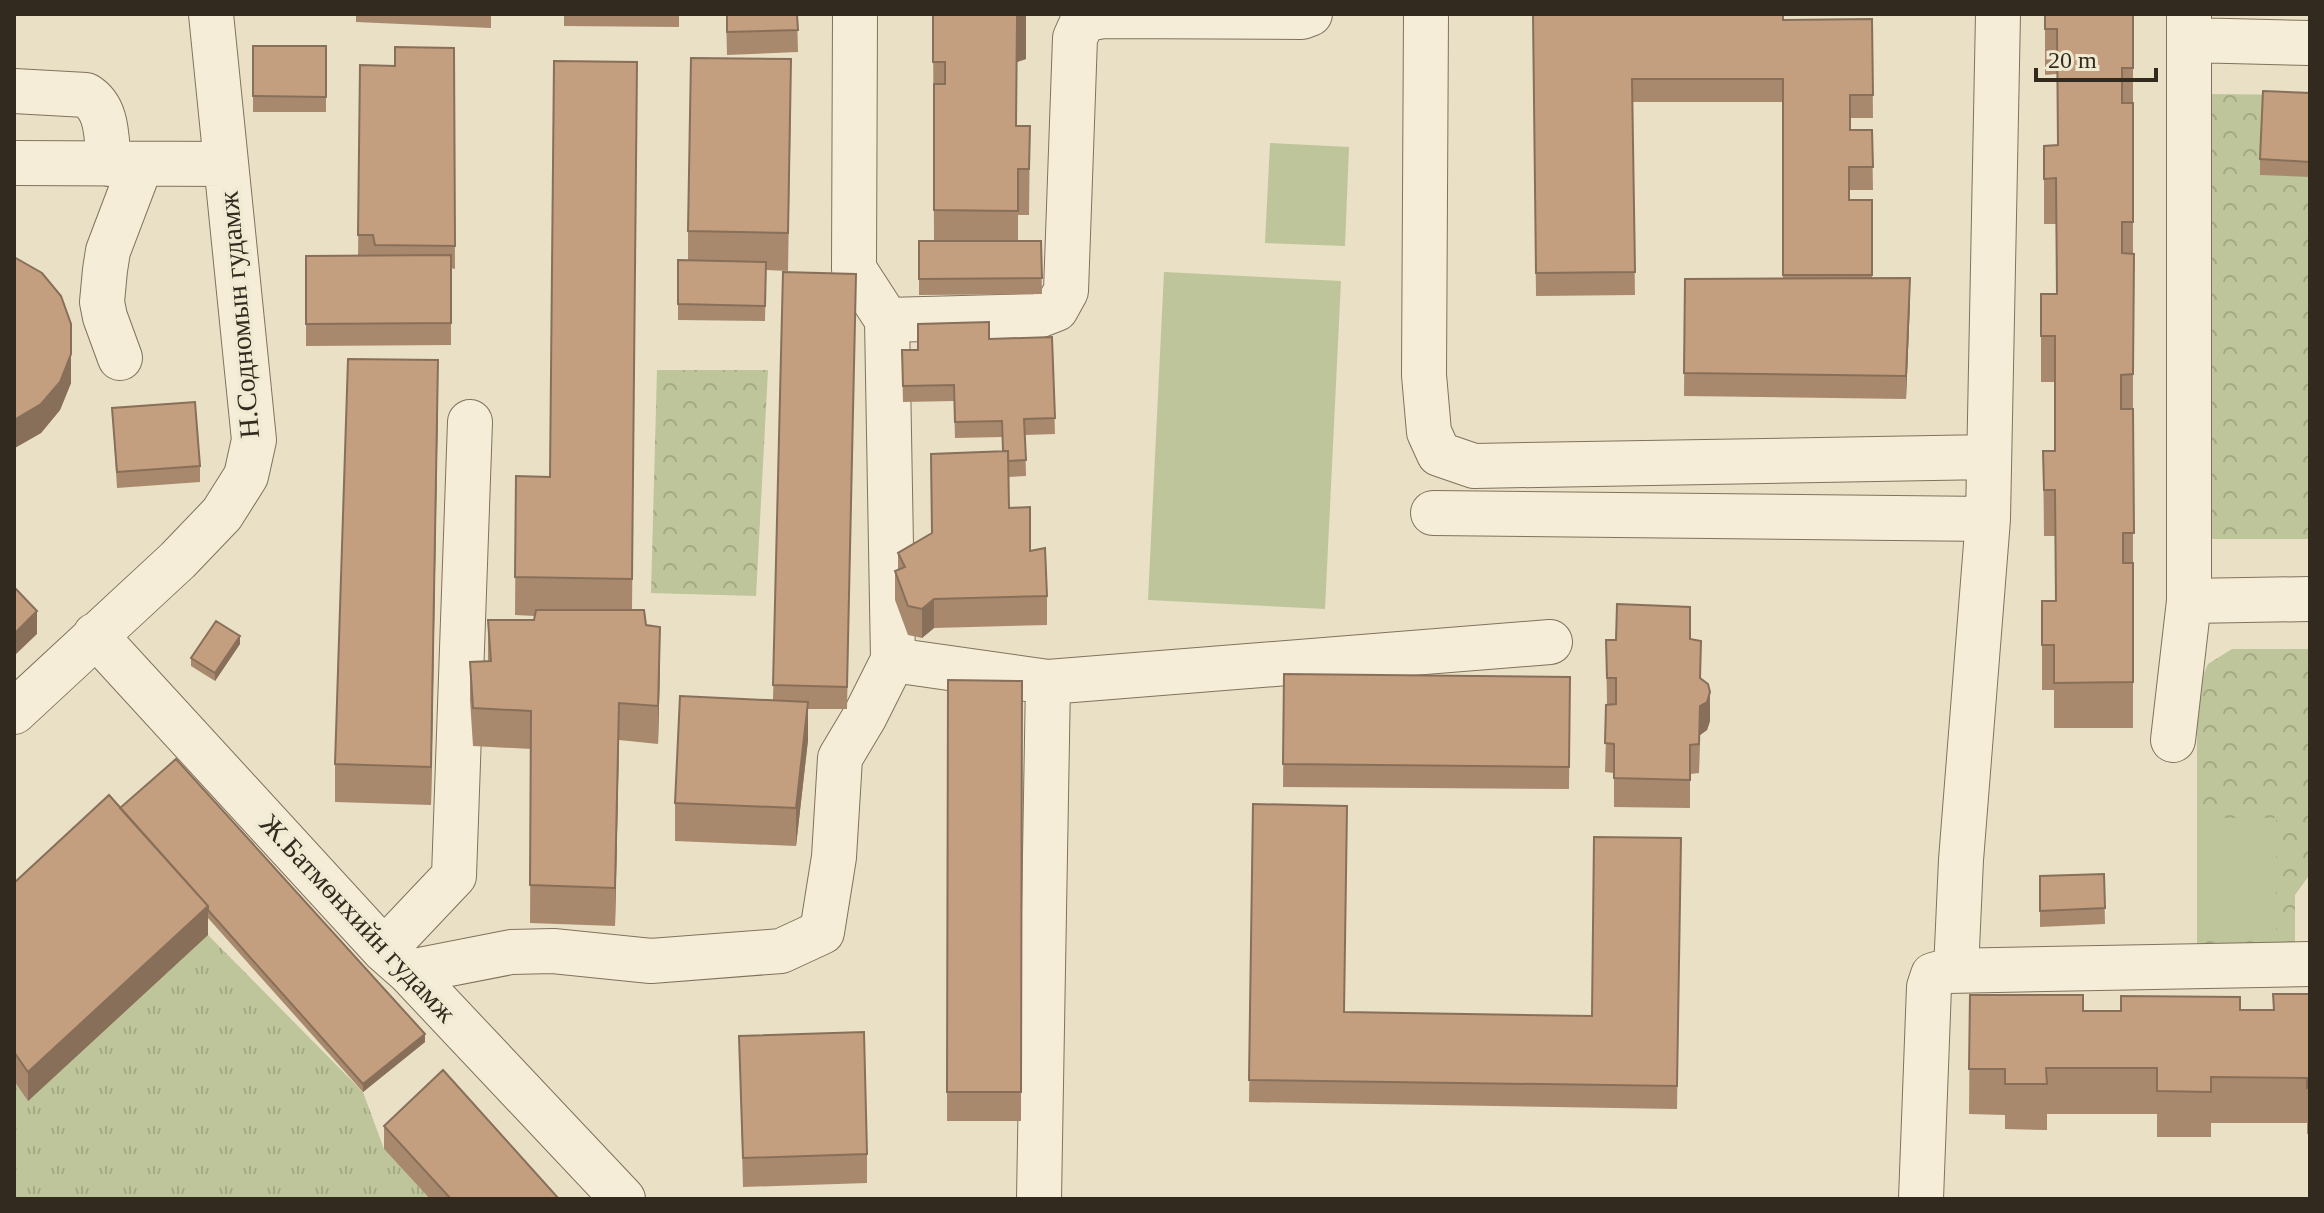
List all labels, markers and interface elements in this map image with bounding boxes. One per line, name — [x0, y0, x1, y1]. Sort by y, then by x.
scale bar — [2036, 32, 2156, 82]
text: 20 m — [2048, 47, 2097, 73]
street label: Н.Содномын гудамж — [213, 190, 265, 440]
street label: Ж.Батмөнхийн гудамж — [254, 808, 463, 1029]

